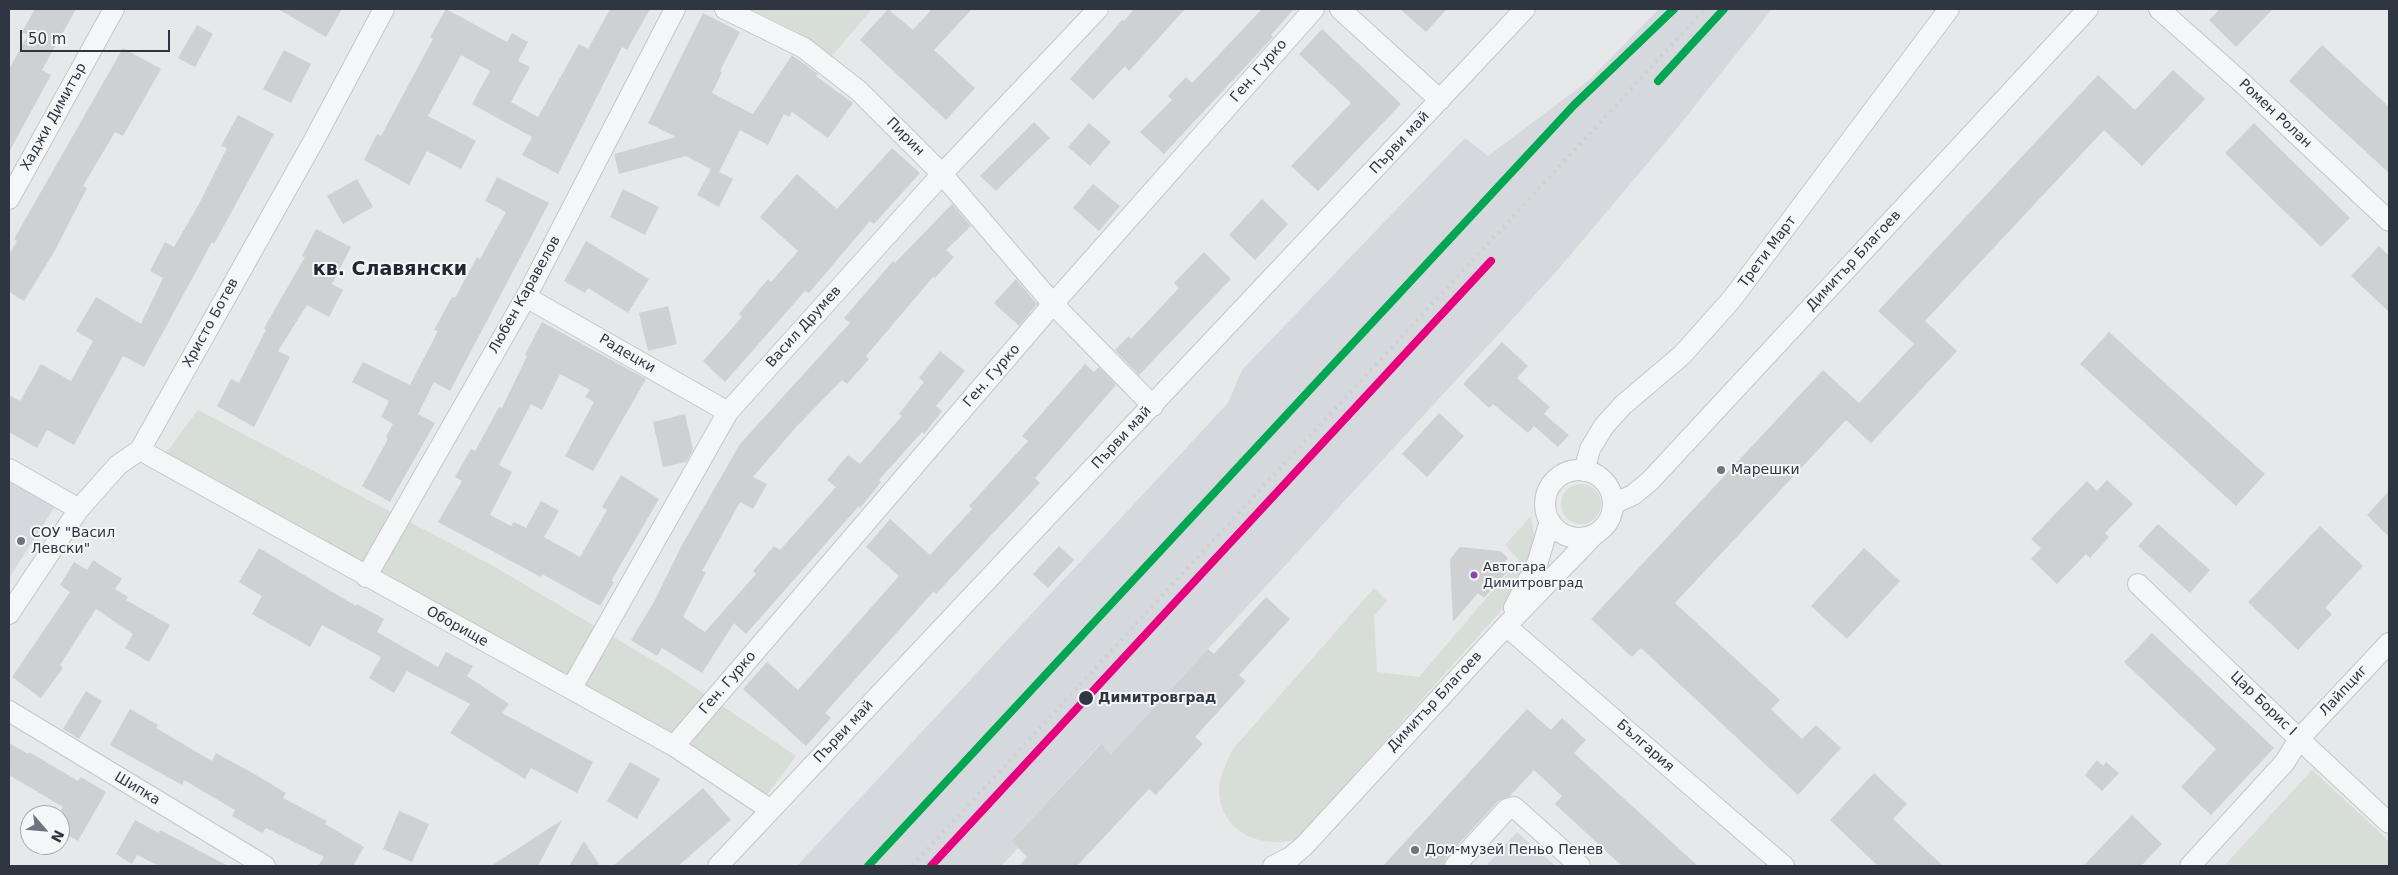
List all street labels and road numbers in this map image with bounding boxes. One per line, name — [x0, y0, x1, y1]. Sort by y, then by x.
street label: Ген. Гурко — [1227, 36, 1291, 106]
street label: Хаджи Димитър — [17, 60, 91, 174]
street label: Ромен Ролан — [2235, 76, 2315, 152]
street label: Първи май — [1367, 108, 1433, 178]
street label: Пирин — [883, 115, 927, 159]
street label: Димитър Благоев — [1803, 207, 1905, 315]
street label: Трети Март — [1736, 213, 1800, 291]
street label: Любен Каравелов — [486, 233, 564, 357]
street label: Христо Ботев — [180, 275, 242, 371]
street label: Васил Друмев — [763, 283, 845, 371]
street label: Радецки — [596, 331, 658, 377]
street label: Ген. Гурко — [960, 341, 1024, 411]
street label: Първи май — [1089, 403, 1155, 473]
street label: Оборище — [423, 603, 491, 651]
street label: Ген. Гурко — [696, 648, 760, 718]
street label: Димитър Благоев — [1384, 648, 1486, 756]
street label: Лайпциг — [2316, 662, 2372, 720]
street label: Цар Борис I — [2227, 668, 2299, 740]
street label: Първи май — [811, 697, 877, 767]
street label: България — [1613, 716, 1677, 776]
street label: Шипка — [111, 769, 163, 809]

